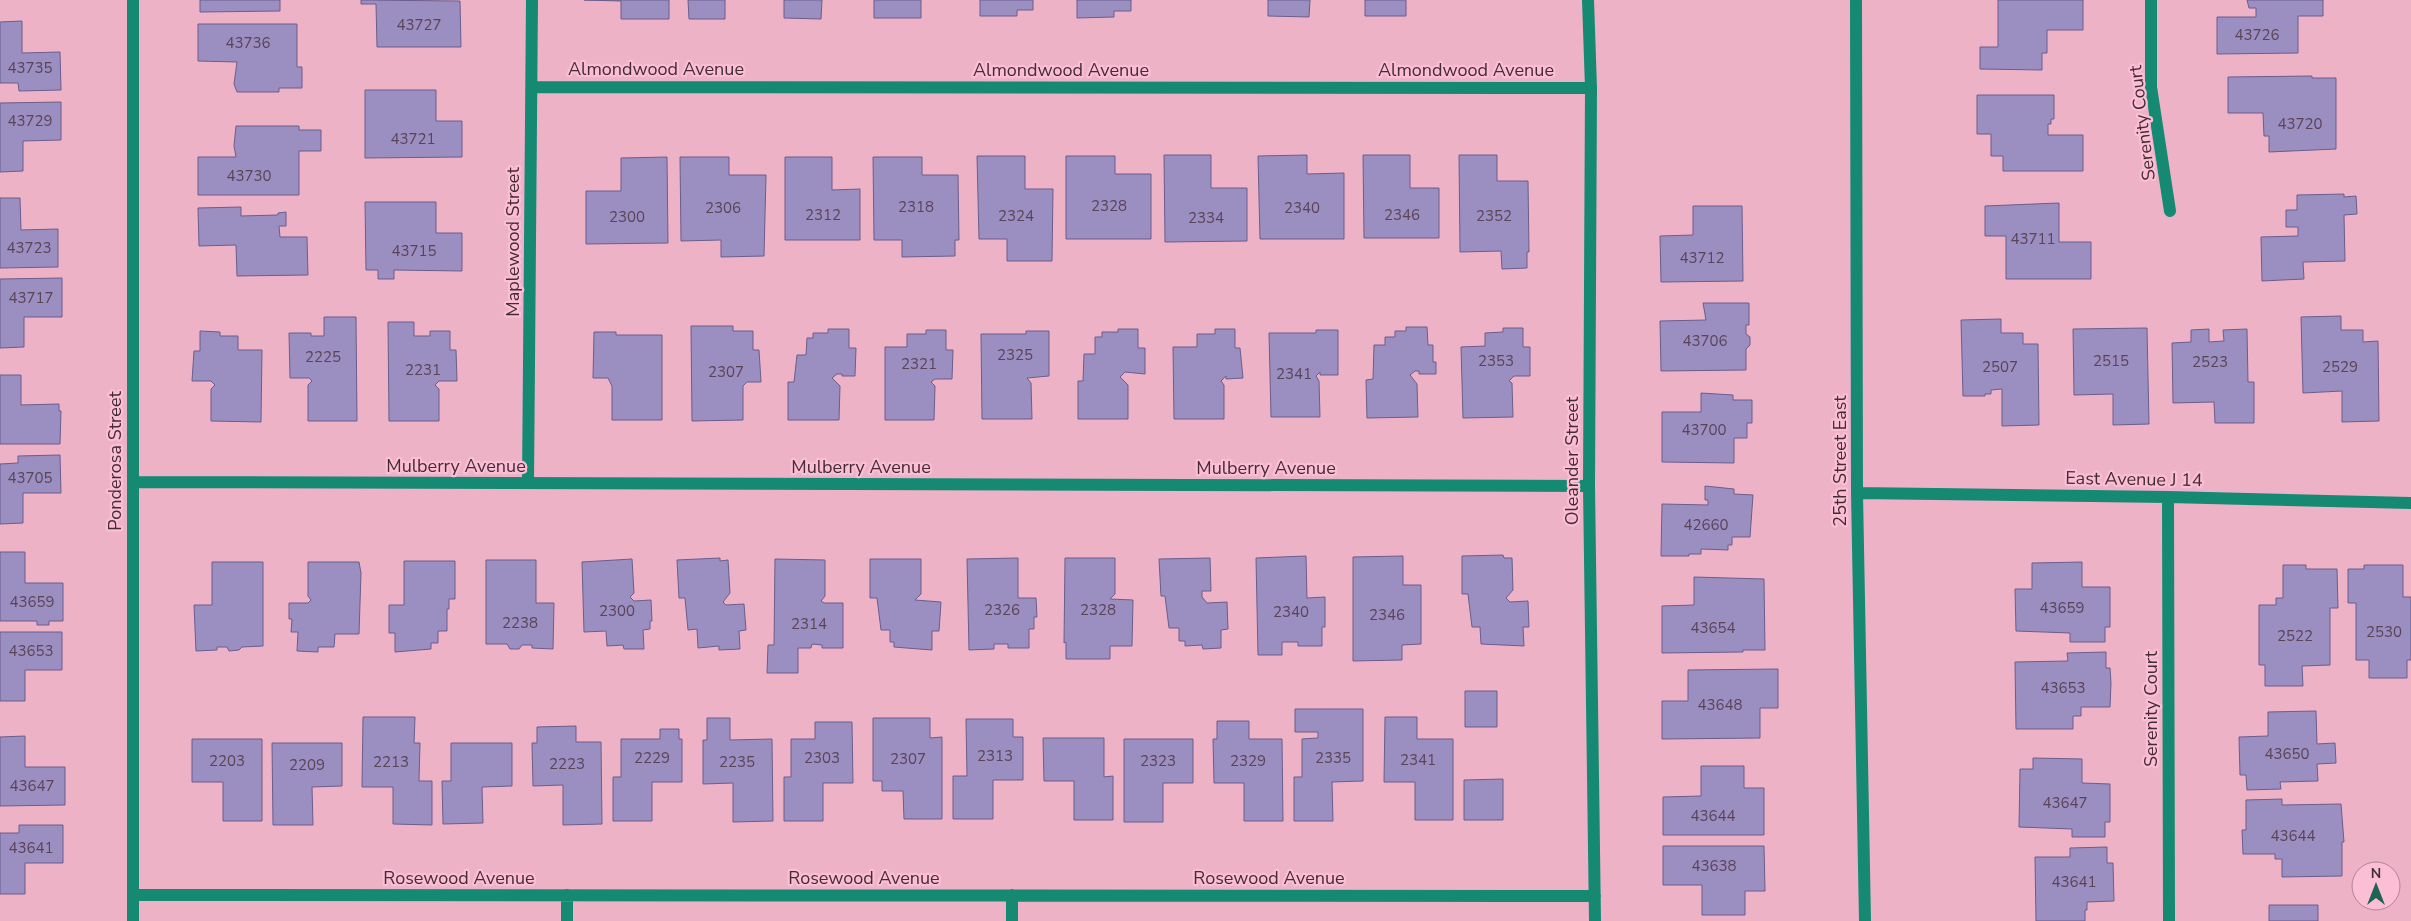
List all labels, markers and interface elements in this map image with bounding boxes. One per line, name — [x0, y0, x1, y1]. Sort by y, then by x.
house number: 43727 — [396, 15, 442, 35]
house number: 43726 — [2234, 25, 2280, 45]
house number: 43736 — [225, 33, 271, 53]
street label: Almondwood Avenue — [568, 57, 744, 81]
house number: 43735 — [7, 58, 53, 78]
street label: Almondwood Avenue — [973, 58, 1149, 82]
street label: Almondwood Avenue — [1378, 58, 1554, 82]
street label: Serenity Court — [2123, 63, 2161, 182]
house number: 43729 — [7, 111, 53, 131]
house number: 43720 — [2277, 114, 2323, 134]
house number: 43721 — [390, 129, 436, 149]
house number: 43730 — [226, 166, 272, 186]
street label: Maplewood Street — [501, 167, 525, 317]
house number: 2328 — [1091, 196, 1127, 216]
house number: 2318 — [898, 197, 934, 217]
house number: 2306 — [705, 198, 741, 218]
house number: 2340 — [1284, 198, 1320, 218]
house number: 2312 — [805, 205, 841, 225]
house number: 2346 — [1384, 205, 1420, 225]
house number: 2324 — [998, 206, 1034, 226]
house number: 2352 — [1476, 206, 1512, 226]
house number: 2300 — [609, 207, 645, 227]
house number: 2334 — [1188, 208, 1224, 228]
house number: 43711 — [2010, 229, 2056, 249]
house number: 43723 — [6, 238, 52, 258]
house number: 43715 — [391, 241, 437, 261]
house number: 43712 — [1679, 248, 1725, 268]
house number: 43717 — [8, 288, 54, 308]
house number: 43706 — [1682, 331, 1728, 351]
house number: 2325 — [997, 345, 1033, 365]
house number: 2225 — [305, 347, 341, 367]
house number: 2353 — [1478, 351, 1514, 371]
house number: 2515 — [2093, 351, 2129, 371]
house number: 2523 — [2192, 352, 2228, 372]
house number: 2321 — [901, 354, 937, 374]
house number: 2507 — [1982, 357, 2018, 377]
house number: 2529 — [2322, 357, 2358, 377]
house number: 2231 — [405, 360, 441, 380]
house number: 2307 — [708, 362, 744, 382]
house number: 2341 — [1276, 364, 1312, 384]
street label: Ponderosa Street — [103, 391, 127, 531]
street label: 25th Street East — [1828, 395, 1852, 527]
street label: Oleander Street — [1560, 396, 1584, 525]
house number: 43700 — [1681, 420, 1727, 440]
street label: Mulberry Avenue — [386, 454, 526, 478]
street label: Mulberry Avenue — [791, 455, 931, 479]
street label: Mulberry Avenue — [1196, 456, 1336, 480]
street label: East Avenue J 14 — [2065, 466, 2203, 492]
house number: 43705 — [7, 468, 53, 488]
house number: 42660 — [1683, 515, 1729, 535]
house number: 43659 — [9, 592, 55, 612]
house number: 43659 — [2039, 598, 2085, 618]
house number: 2326 — [984, 600, 1020, 620]
house number: 2328 — [1080, 600, 1116, 620]
house number: 2300 — [599, 601, 635, 621]
house number: 2340 — [1273, 602, 1309, 622]
house number: 2346 — [1369, 605, 1405, 625]
house number: 2238 — [502, 613, 538, 633]
house number: 2314 — [791, 614, 827, 634]
house number: 43654 — [1690, 618, 1736, 638]
house number: 2530 — [2366, 622, 2402, 642]
house number: 2522 — [2277, 626, 2313, 646]
house number: 43653 — [8, 641, 54, 661]
street label: Serenity Court — [2139, 650, 2163, 767]
house number: 43653 — [2040, 678, 2086, 698]
house number: 43648 — [1697, 695, 1743, 715]
house number: 43650 — [2264, 744, 2310, 764]
house number: 2313 — [977, 746, 1013, 766]
house number: 2229 — [634, 748, 670, 768]
house number: 2303 — [804, 748, 840, 768]
house number: 2335 — [1315, 748, 1351, 768]
house number: 2307 — [890, 749, 926, 769]
house number: 2341 — [1400, 750, 1436, 770]
house number: 2203 — [209, 751, 245, 771]
house number: 2323 — [1140, 751, 1176, 771]
house number: 2329 — [1230, 751, 1266, 771]
house number: 2213 — [373, 752, 409, 772]
house number: 2235 — [719, 752, 755, 772]
house number: 2223 — [549, 754, 585, 774]
house number: 2209 — [289, 755, 325, 775]
house number: 43647 — [9, 776, 55, 796]
house number: 43647 — [2042, 793, 2088, 813]
house number: 43644 — [1690, 806, 1736, 826]
house number: 43644 — [2270, 826, 2316, 846]
house number: 43641 — [8, 838, 54, 858]
house number: 43638 — [1691, 856, 1737, 876]
north arrow — [2351, 861, 2401, 911]
text: N — [2371, 864, 2381, 883]
street label: Rosewood Avenue — [383, 866, 535, 890]
street label: Rosewood Avenue — [788, 866, 940, 890]
street label: Rosewood Avenue — [1193, 866, 1345, 890]
house number: 43641 — [2051, 872, 2097, 892]

